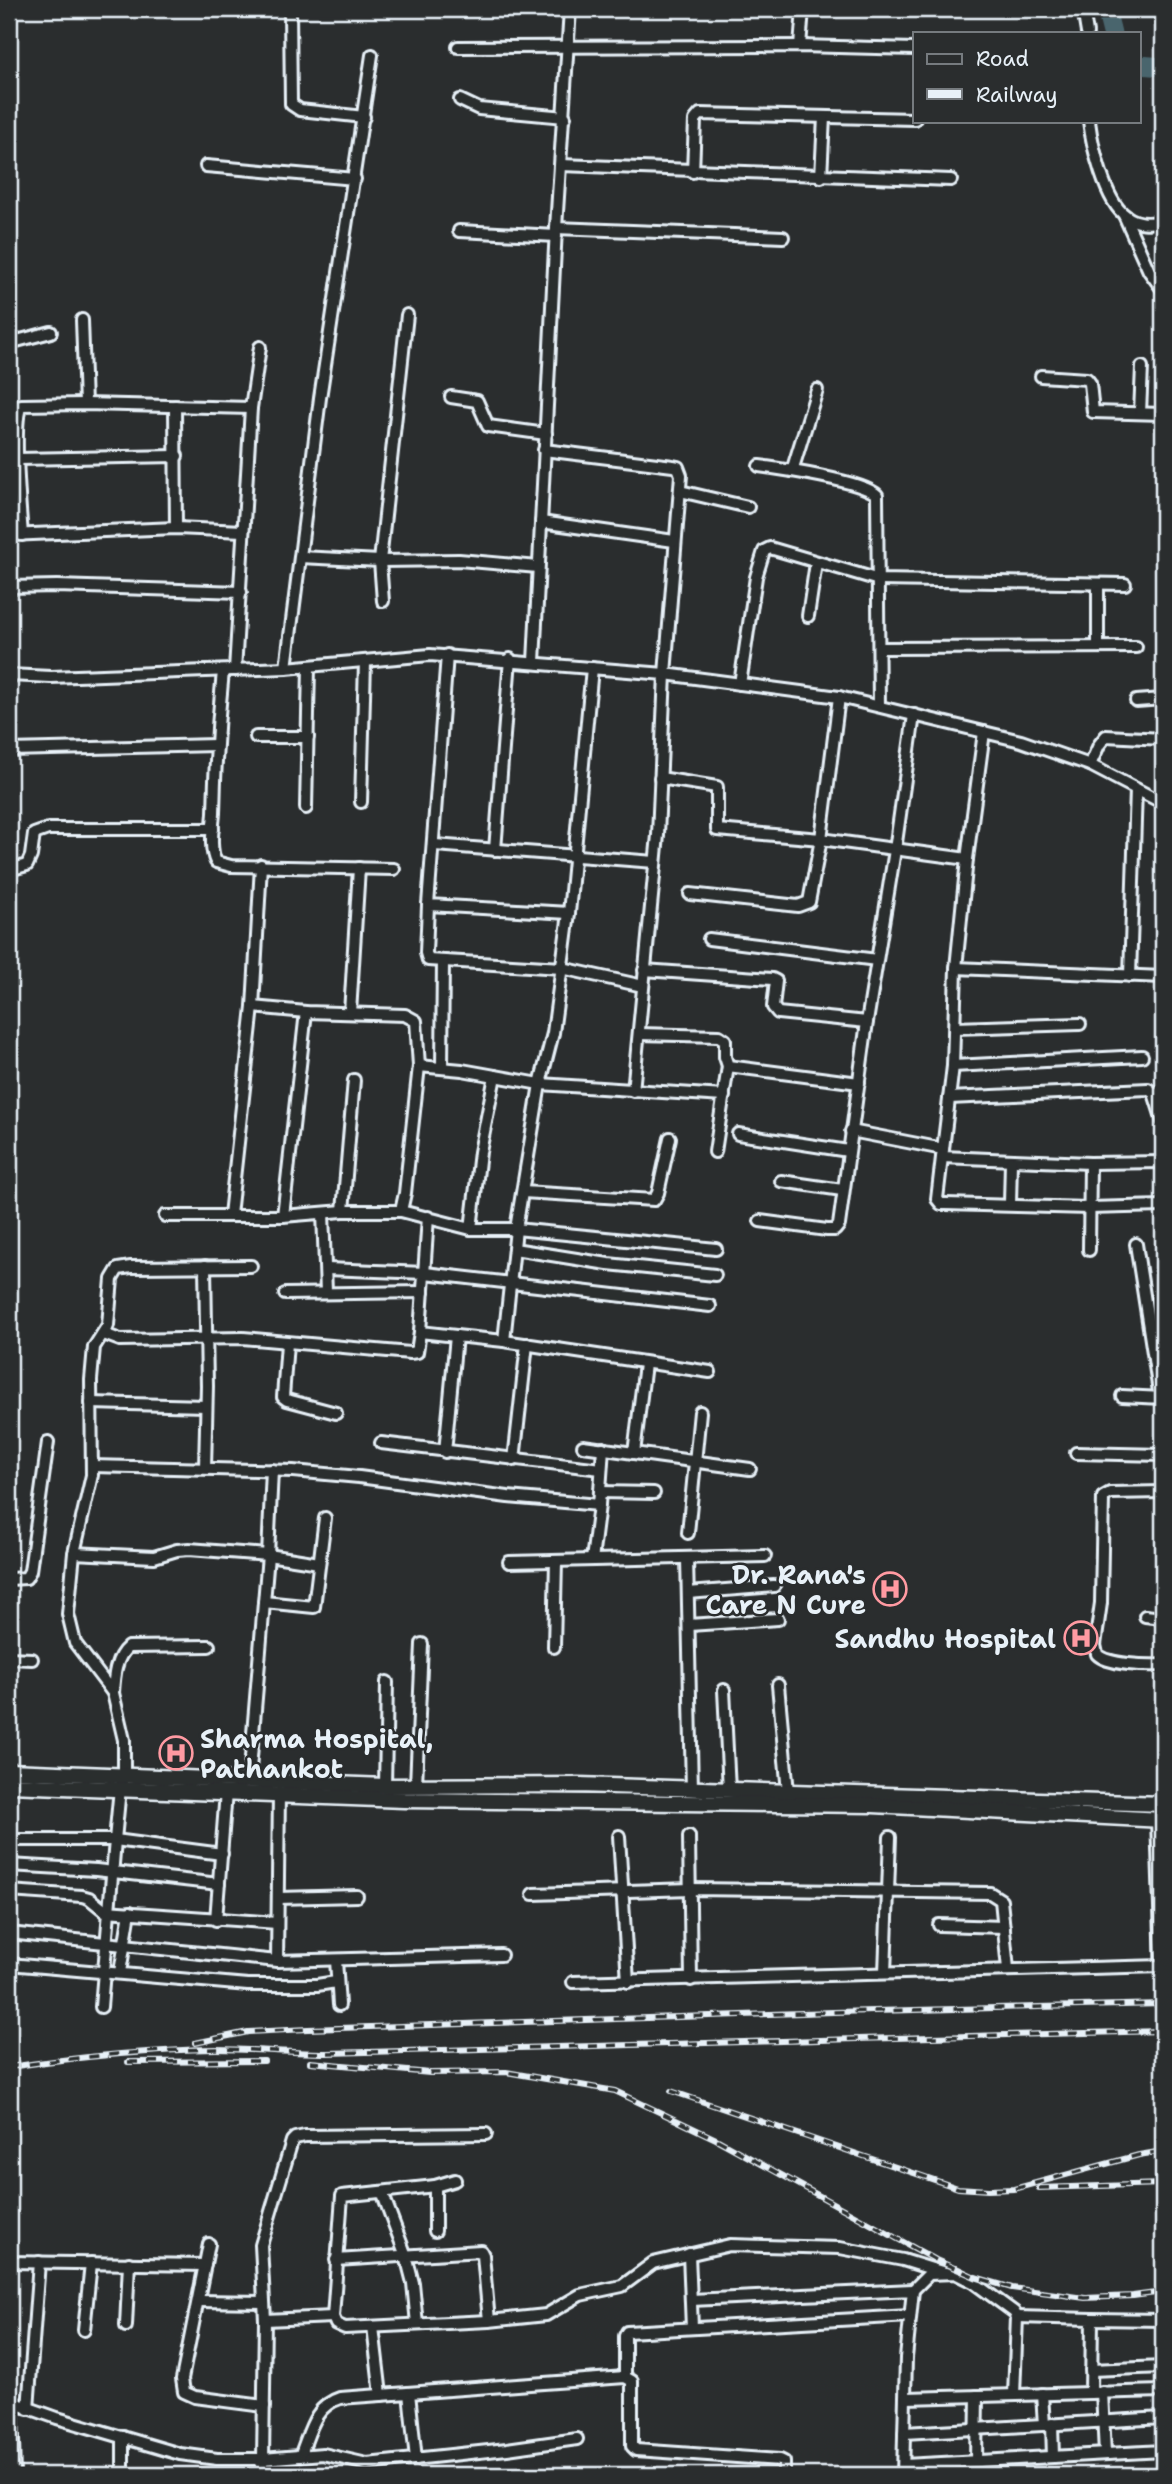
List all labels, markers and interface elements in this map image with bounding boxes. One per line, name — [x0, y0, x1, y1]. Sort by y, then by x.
legend — [913, 32, 1140, 122]
text: Road — [976, 45, 1029, 73]
text: Railway — [976, 81, 1058, 109]
place label: Dr. Rana's Care N Cure — [706, 1557, 866, 1622]
hospital icon: Dr. Rana's Care N Cure — [871, 1570, 909, 1608]
hospital icon: Sandhu Hospital — [1062, 1619, 1100, 1657]
place label: Sandhu Hospital — [835, 1621, 1056, 1656]
place label: Sharma Hospital, Pathankot — [200, 1721, 433, 1786]
hospital icon: Sharma Hospital, Pathankot — [157, 1734, 195, 1772]

